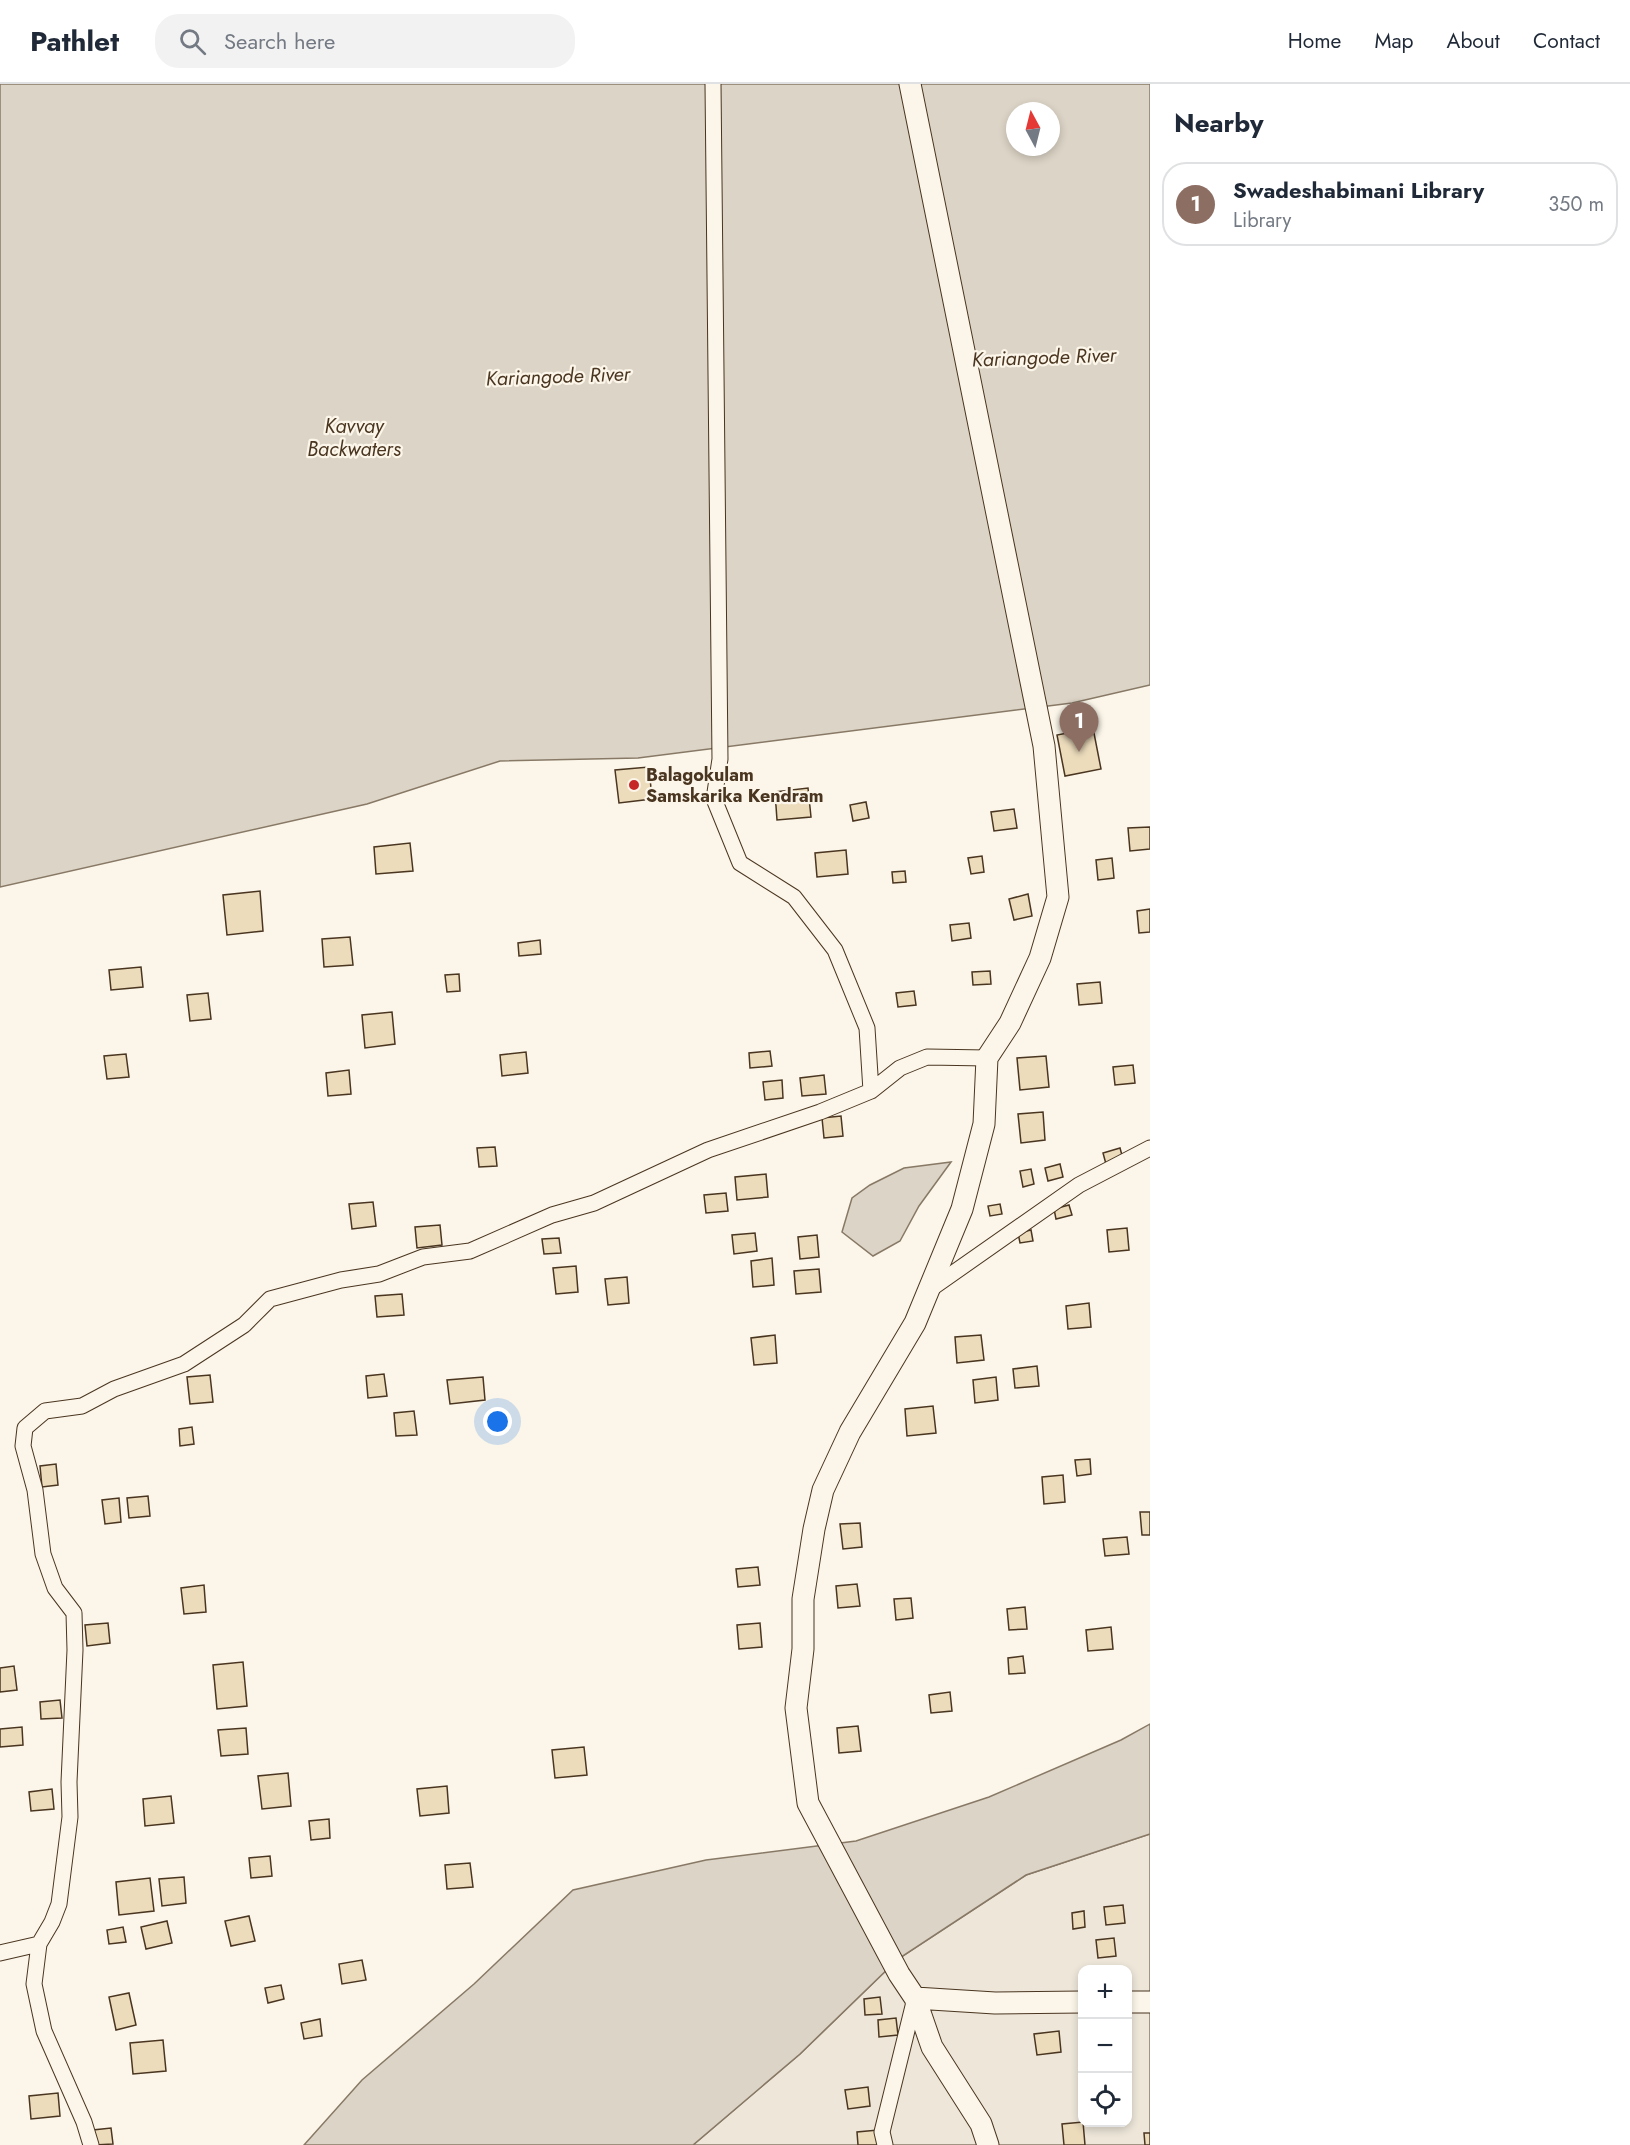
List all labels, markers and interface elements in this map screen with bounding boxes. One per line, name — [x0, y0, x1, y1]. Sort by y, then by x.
search box — [155, 14, 575, 68]
text: Pathlet — [30, 21, 119, 62]
icon: search — [176, 25, 209, 58]
text: Search here — [224, 25, 335, 57]
text: Home — [1288, 26, 1341, 56]
text: Map — [1374, 26, 1414, 56]
text: About — [1447, 26, 1500, 56]
text: Contact — [1533, 26, 1600, 56]
north arrow — [1006, 102, 1060, 156]
text: Nearby — [1174, 104, 1263, 142]
text: Swadeshabimani Library — [1233, 174, 1484, 206]
text: 1 — [1190, 190, 1201, 219]
text: 350 m — [1548, 190, 1604, 219]
text: Library — [1233, 206, 1291, 235]
water label: Kariangode River — [971, 340, 1118, 375]
water label: Kariangode River — [485, 359, 632, 394]
water label: Kavvay Backwaters — [307, 412, 401, 464]
pin: 1 — [1060, 702, 1098, 752]
place label: Balagokulam Samskarika Kendram — [646, 762, 824, 809]
marker: Balagokulam Samskarika Kendram — [627, 778, 641, 792]
your location — [483, 1407, 512, 1436]
map controls — [1078, 1965, 1132, 2127]
button: + — [1078, 1965, 1132, 2019]
button: − — [1078, 2019, 1132, 2073]
button: locate — [1078, 2073, 1132, 2127]

